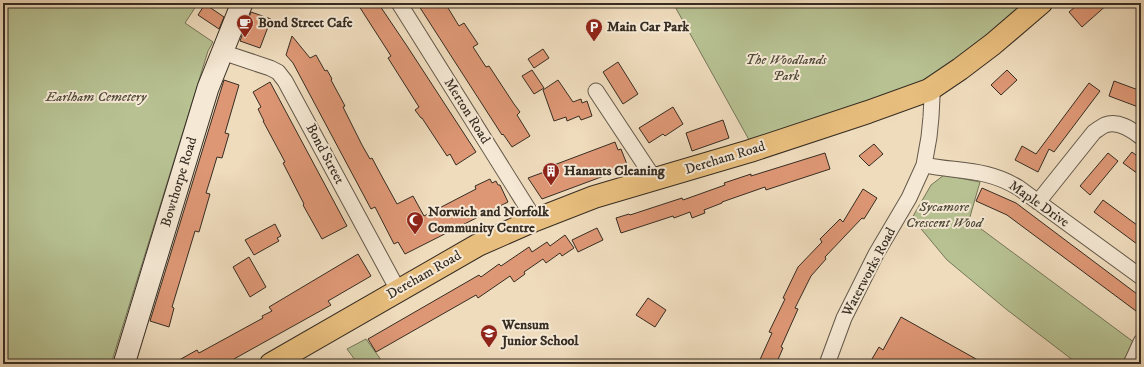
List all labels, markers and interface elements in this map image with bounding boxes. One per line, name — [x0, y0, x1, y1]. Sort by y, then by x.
cafe icon: Bond Street Cafe — [235, 13, 255, 38]
place label: Bond Street Cafe — [258, 14, 353, 32]
parking icon: Main Car Park — [584, 17, 604, 42]
place label: Main Car Park — [607, 18, 690, 36]
park label: The Woodlands Park — [745, 51, 827, 85]
street label: Merton Road — [440, 75, 494, 147]
park label: Earlham Cemetery — [45, 88, 148, 106]
street label: Bond Street — [302, 121, 349, 188]
street label: Bowthorpe Road — [157, 135, 201, 229]
street label: Dereham Road — [683, 137, 767, 179]
building icon: Hanants Cleaning — [541, 161, 561, 186]
place label: Hanants Cleaning — [564, 162, 666, 180]
street label: Maple Drive — [1005, 177, 1073, 232]
park label: Sycamore Crescent Wood — [906, 198, 985, 232]
place label: Norwich and Norfolk Community Centre — [428, 203, 550, 237]
mosque icon: Norwich and Norfolk Community Centre — [405, 210, 425, 235]
street label: Waterworks Road — [838, 224, 900, 320]
street label: Dereham Road — [384, 246, 464, 304]
place label: Wensum Junior School — [500, 316, 579, 350]
school or university icon: Wensum Junior School — [479, 323, 499, 348]

